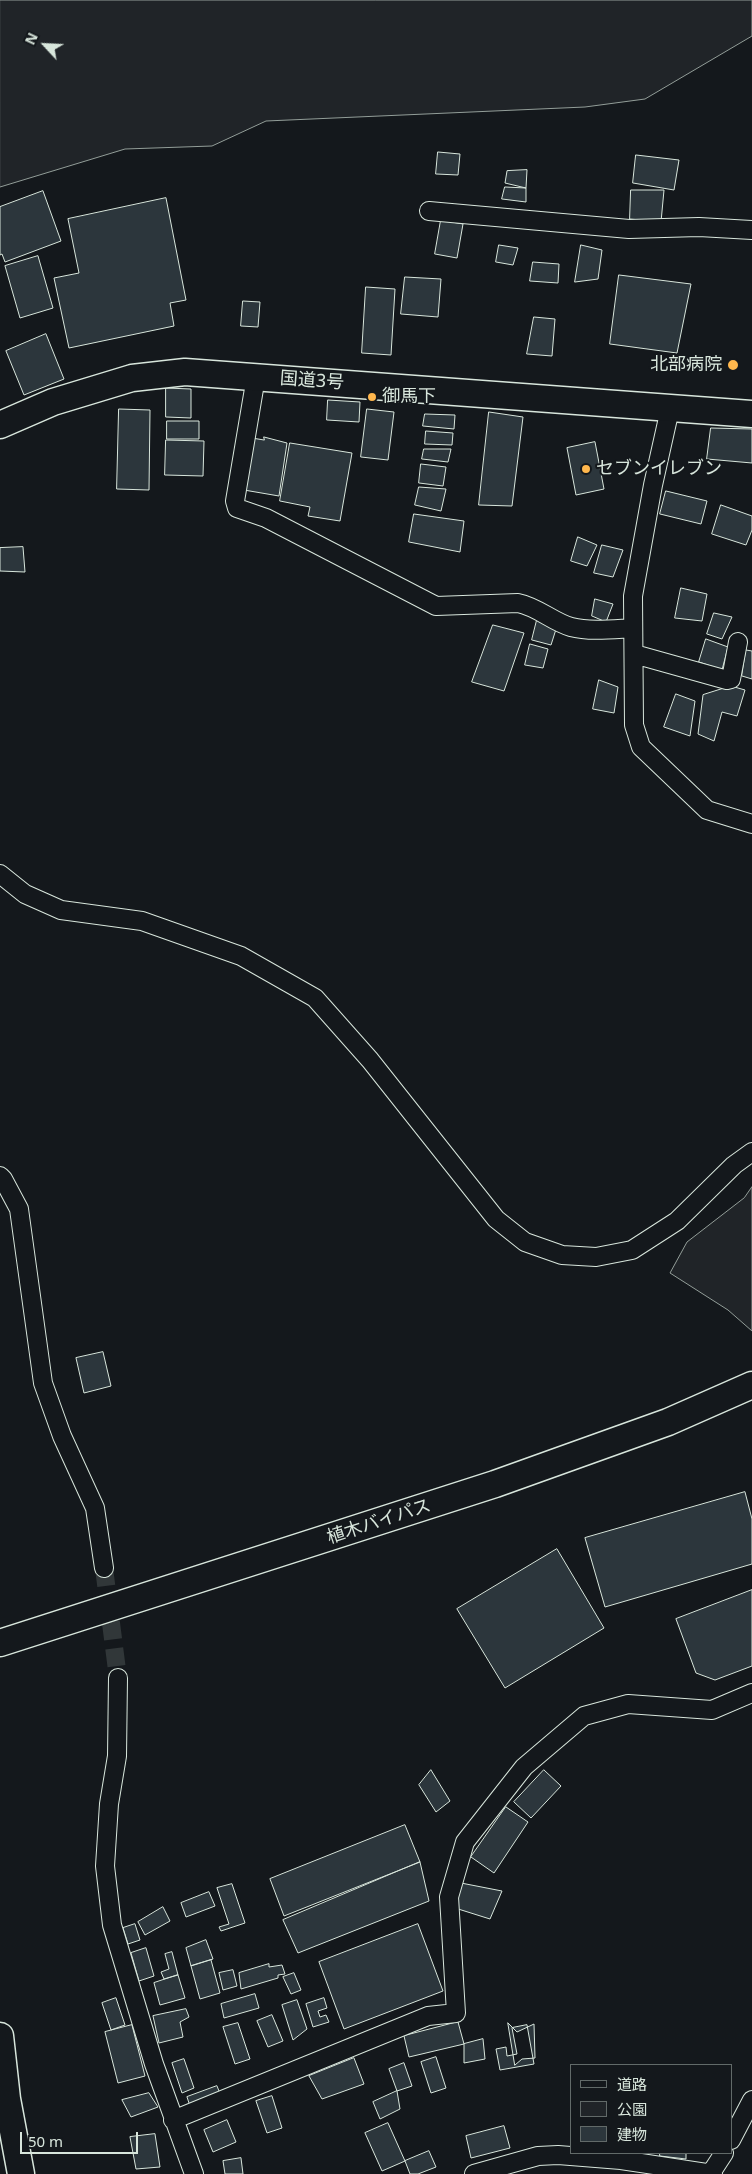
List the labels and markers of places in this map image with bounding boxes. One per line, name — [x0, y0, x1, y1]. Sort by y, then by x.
place label: 北部病院 — [650, 354, 722, 376]
marker: 北部病院 — [726, 358, 740, 372]
place label: 御馬下 — [382, 386, 436, 408]
marker: 御馬下 — [366, 391, 378, 403]
place label: セブンイレブン — [596, 458, 722, 480]
marker: セブンイレブン — [580, 463, 592, 475]

